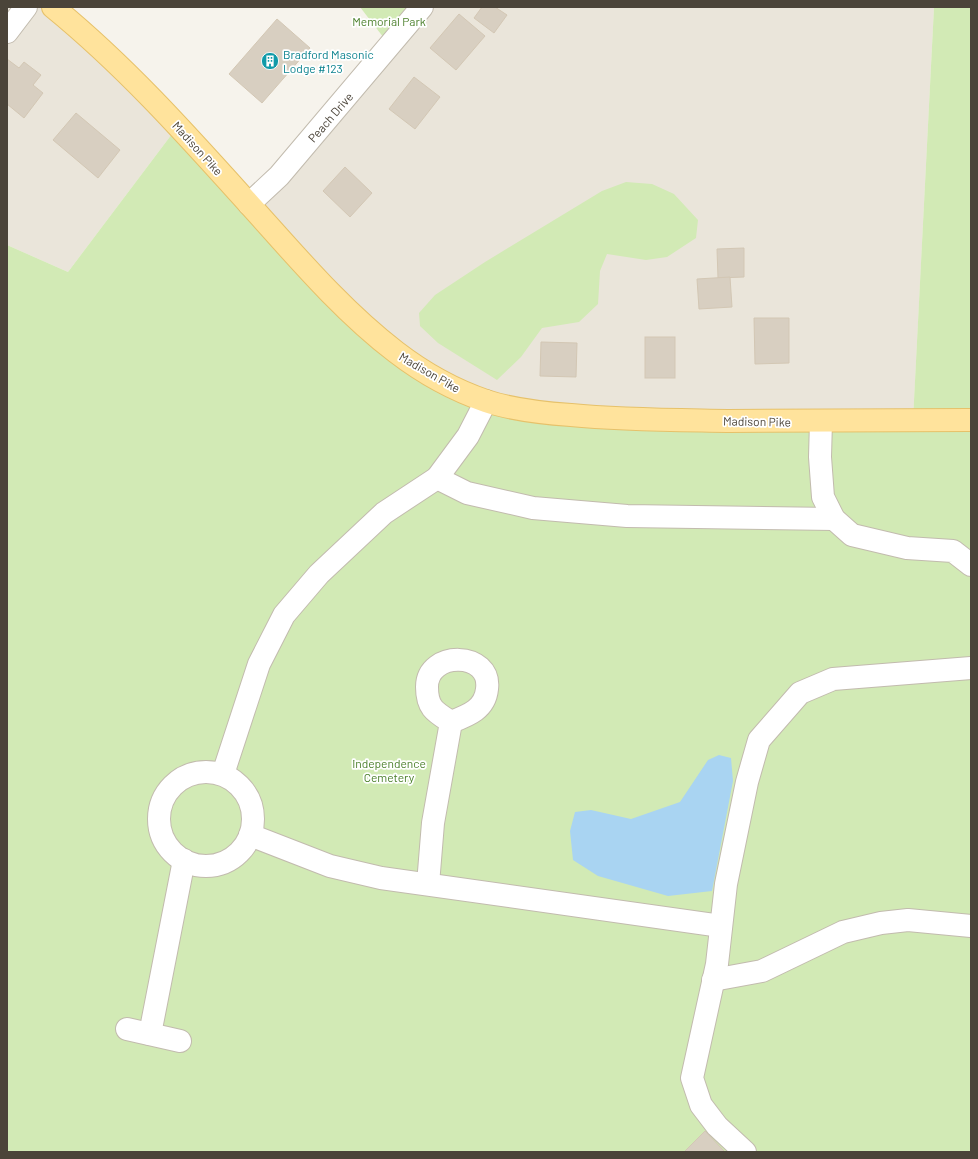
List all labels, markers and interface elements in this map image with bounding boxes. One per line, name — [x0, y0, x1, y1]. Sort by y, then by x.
park label: Memorial Park — [352, 14, 426, 28]
place label: Bradford Masonic Lodge #123 — [283, 47, 374, 75]
building icon: Bradford Masonic Lodge #123 — [260, 51, 280, 71]
street label: Peach Drive — [305, 89, 355, 145]
street label: Madison Pike — [170, 118, 226, 178]
street label: Madison Pike — [397, 349, 463, 395]
street label: Madison Pike — [723, 413, 791, 429]
park label: Independence Cemetery — [352, 756, 426, 784]

